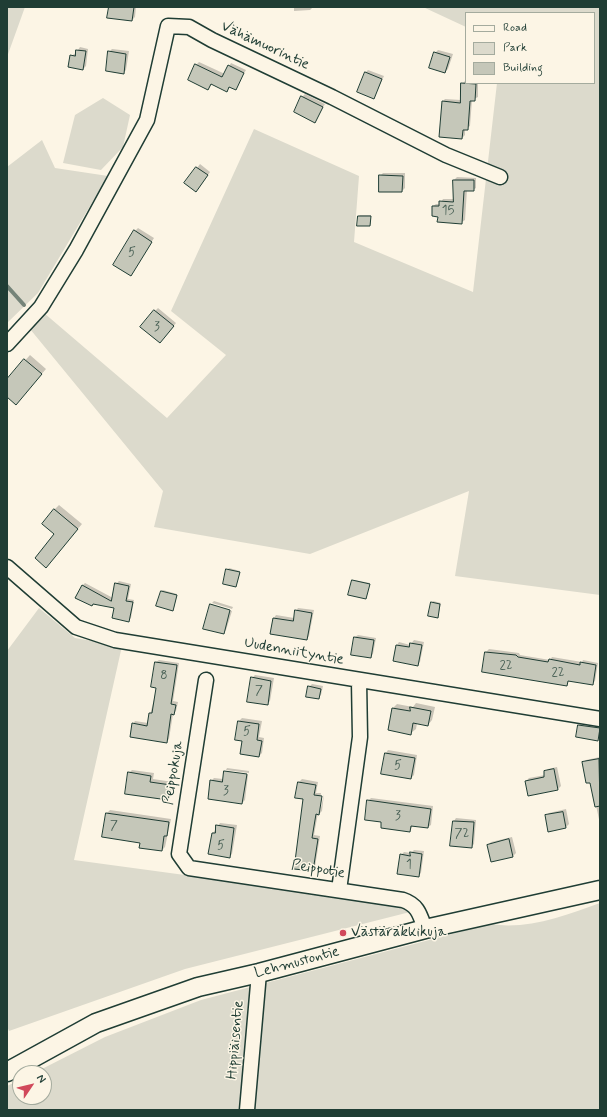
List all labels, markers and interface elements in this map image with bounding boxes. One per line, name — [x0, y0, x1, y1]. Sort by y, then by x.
legend — [465, 12, 595, 84]
street label: Vähämuorintie — [218, 18, 312, 74]
text: Road — [503, 20, 527, 36]
text: Park — [503, 40, 527, 56]
text: Building — [503, 60, 543, 76]
house number: 15 — [442, 203, 454, 219]
house number: 5 — [128, 245, 136, 261]
house number: 3 — [154, 319, 160, 335]
street label: Uudenniityntie — [243, 634, 345, 670]
house number: 22 — [499, 658, 513, 674]
house number: 22 — [551, 665, 565, 681]
house number: 8 — [160, 668, 168, 684]
house number: 7 — [255, 683, 263, 699]
house number: 5 — [243, 724, 251, 740]
street label: Peippokuja — [160, 740, 188, 806]
house number: 5 — [394, 758, 402, 774]
house number: 3 — [223, 783, 229, 799]
house number: 3 — [395, 808, 401, 824]
house number: 7 — [110, 818, 118, 834]
house number: 72 — [455, 826, 469, 842]
house number: 5 — [217, 838, 225, 854]
street label: Peippotie — [290, 857, 346, 883]
house number: 1 — [406, 857, 412, 873]
place label: Västäräkkikuja — [351, 924, 446, 942]
marker: Västäräkkikuja — [338, 928, 348, 938]
street label: Lehmustontie — [253, 943, 341, 983]
street label: Hippiäisentie — [224, 1000, 248, 1080]
north arrow — [12, 1065, 52, 1105]
text: N — [33, 1072, 49, 1086]

